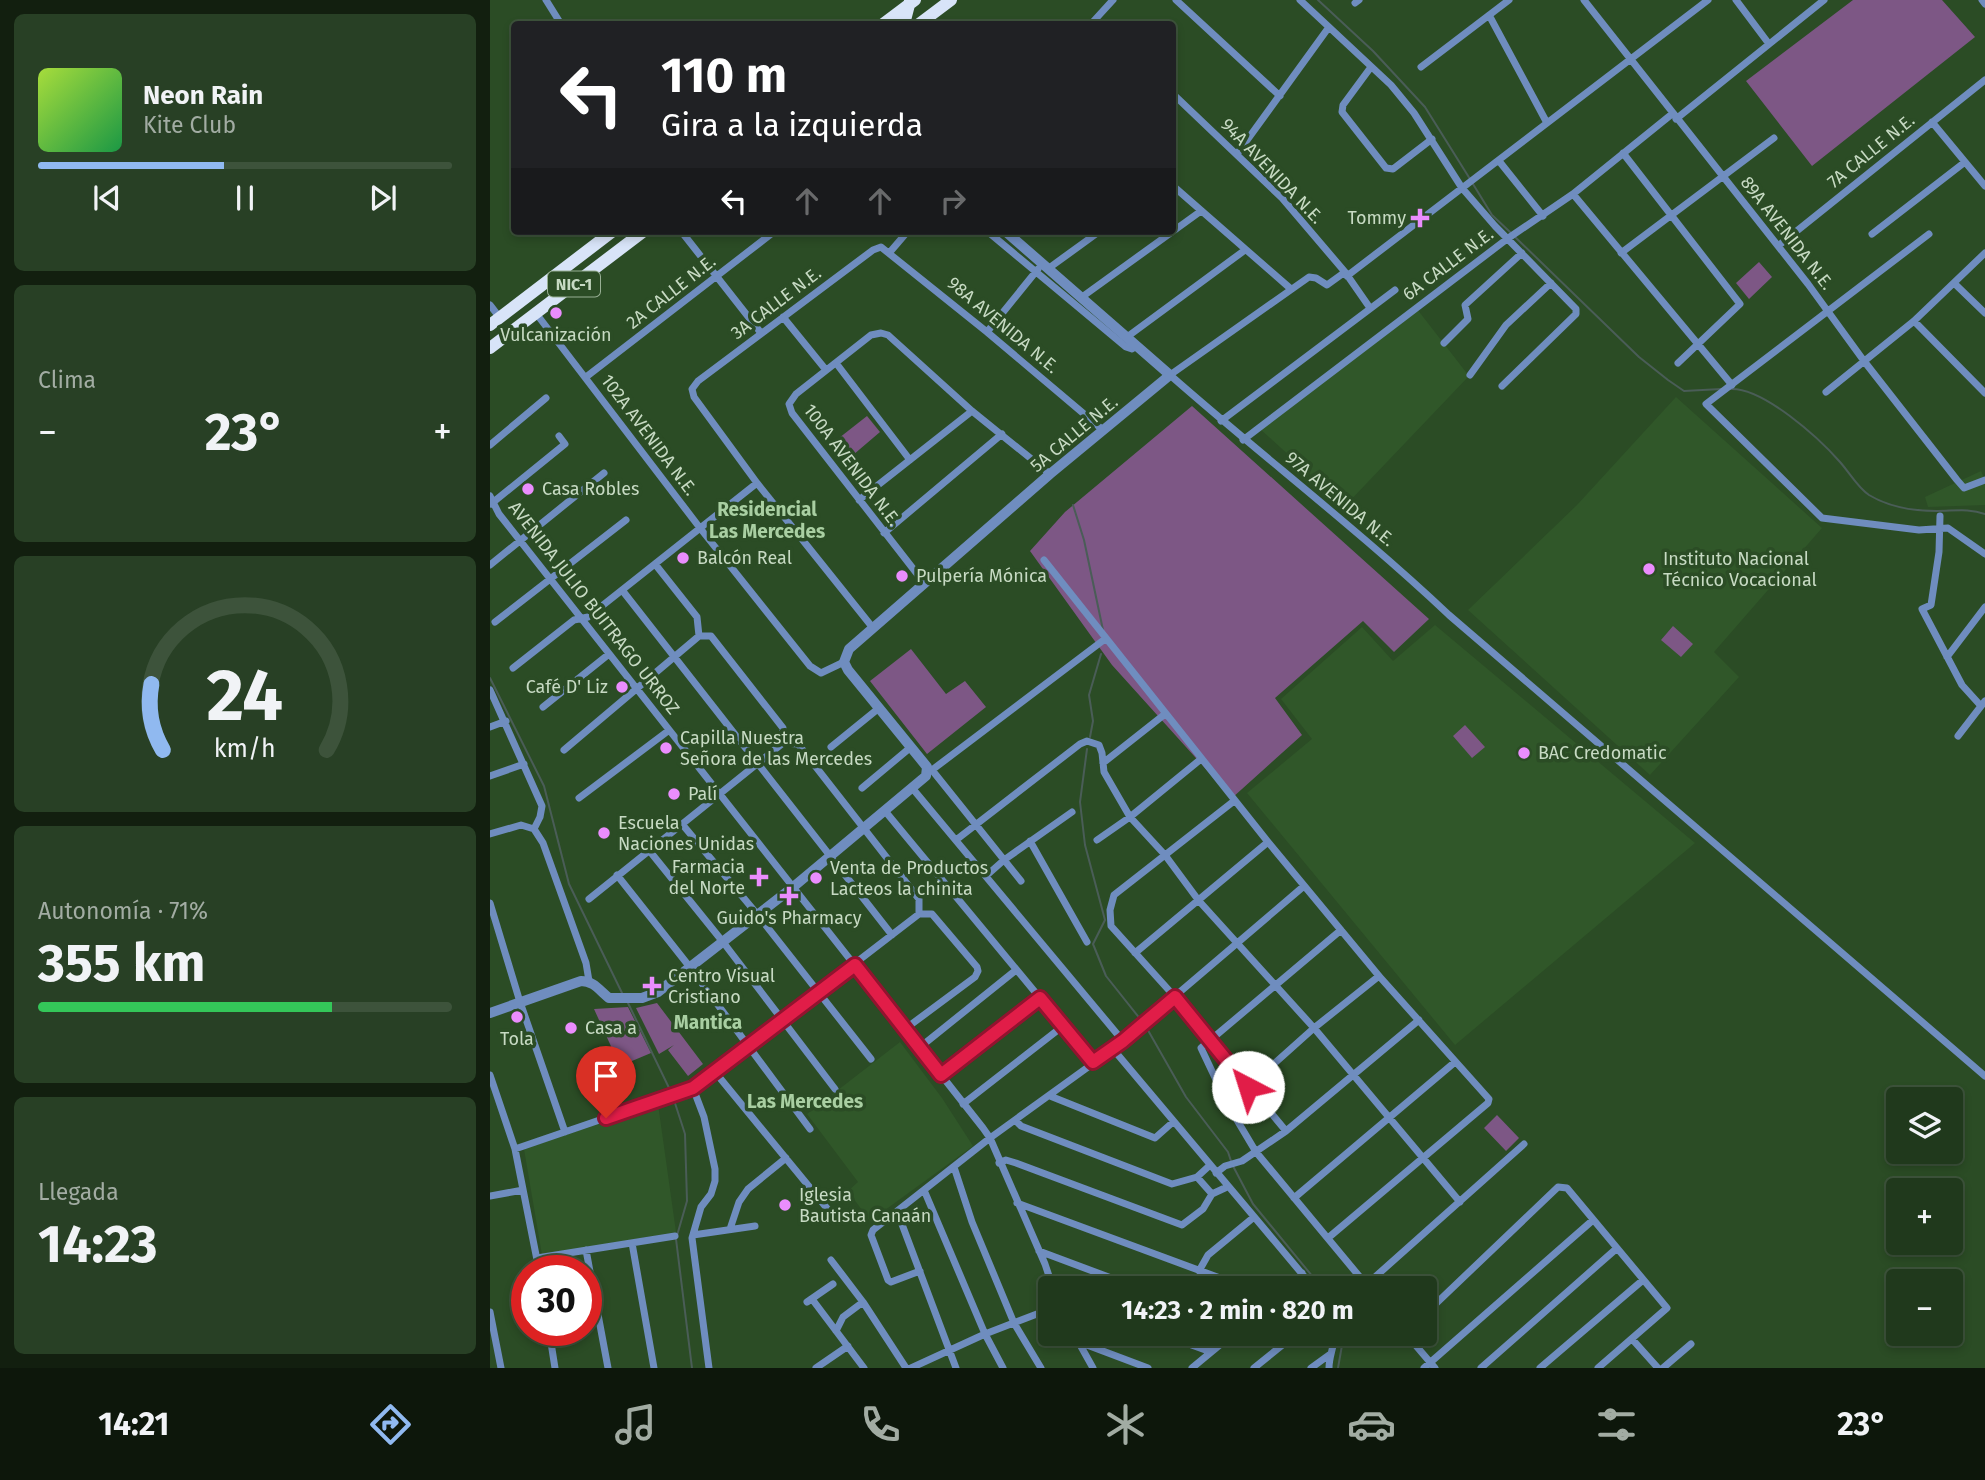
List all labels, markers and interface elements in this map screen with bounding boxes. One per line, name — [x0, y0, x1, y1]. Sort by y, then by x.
text: 110 m — [661, 46, 787, 105]
icon: left — [546, 49, 637, 140]
text: Neon Rain — [143, 80, 263, 111]
text: Gira a la izquierda — [661, 106, 923, 144]
street label: 7A CALLE N.E. — [1823, 109, 1919, 193]
text: Kite Club — [143, 111, 236, 139]
street label: 94A AVENIDA N.E. — [1216, 114, 1328, 228]
street label: 89A AVENIDA N.E. — [1736, 172, 1838, 294]
icon: previous — [88, 179, 126, 217]
icon: pause — [226, 179, 264, 217]
icon: next — [364, 179, 402, 217]
icon: left — [715, 182, 753, 220]
icon: ahead — [788, 182, 826, 220]
icon: ahead — [861, 182, 899, 220]
icon: right — [934, 182, 972, 220]
place label: Tommy — [1348, 207, 1406, 229]
marker: Tommy — [1412, 210, 1428, 226]
street label: 6A CALLE N.E. — [1398, 223, 1498, 305]
street label: 2A CALLE N.E. — [622, 250, 720, 334]
street label: 3A CALLE N.E. — [727, 262, 825, 344]
road number: NIC-1 — [548, 272, 600, 296]
street label: 98A AVENIDA N.E. — [943, 272, 1063, 378]
marker: Vulcanización — [548, 305, 564, 321]
place label: Vulcanización — [500, 324, 612, 346]
text: Clima — [38, 366, 96, 394]
street label: 102A AVENIDA N.E. — [596, 370, 702, 500]
street label: 5A CALLE N.E. — [1026, 391, 1122, 477]
street label: 100A AVENIDA N.E. — [799, 400, 905, 530]
text: 23° — [205, 401, 285, 464]
text: − — [38, 409, 57, 455]
text: + — [433, 409, 452, 455]
street label: 97A AVENIDA N.E. — [1281, 447, 1399, 551]
place label: Casa Robles — [542, 478, 640, 500]
marker: Casa Robles — [520, 481, 536, 497]
street label: AVENIDA JULIO BUITRAGO URROZ — [504, 497, 684, 719]
district label: Residencial Las Mercedes — [709, 498, 825, 543]
place label: Balcón Real — [697, 547, 792, 569]
place label: Instituto Nacional Técnico Vocacional — [1663, 548, 1817, 591]
marker: Balcón Real — [675, 550, 691, 566]
marker: Instituto Nacional Técnico Vocacional — [1641, 561, 1657, 577]
place label: Pulpería Mónica — [916, 565, 1047, 587]
marker: Pulpería Mónica — [894, 568, 910, 584]
text: 24 — [207, 652, 283, 739]
place label: Café D' Liz — [526, 676, 608, 698]
marker: Café D' Liz — [614, 679, 630, 695]
place label: Capilla Nuestra Señora de las Mercedes — [680, 727, 872, 770]
text: km/h — [214, 734, 276, 764]
marker: Capilla Nuestra Señora de las Mercedes — [658, 740, 674, 756]
place label: BAC Credomatic — [1538, 742, 1667, 764]
marker: BAC Credomatic — [1516, 745, 1532, 761]
place label: Palí — [688, 783, 717, 805]
marker: Palí — [666, 786, 682, 802]
place label: Escuela Naciones Unidas — [618, 812, 754, 855]
marker: Escuela Naciones Unidas — [596, 825, 612, 841]
place label: Farmacia del Norte — [669, 856, 745, 899]
place label: Venta de Productos Lacteos la chinita — [830, 857, 988, 900]
marker: Farmacia del Norte — [751, 869, 767, 885]
marker: Venta de Productos Lacteos la chinita — [808, 870, 824, 886]
marker: Guido's Pharmacy — [781, 888, 797, 904]
text: Autonomía · 71% — [38, 897, 208, 925]
place label: Guido's Pharmacy — [716, 907, 862, 929]
text: 355 km — [38, 932, 206, 995]
place label: Centro Visual Cristiano — [668, 965, 775, 1008]
marker: Centro Visual Cristiano — [642, 976, 662, 996]
marker: Tola — [509, 1009, 525, 1025]
district label: Mantica — [674, 1011, 742, 1034]
place label: Casa a — [585, 1017, 637, 1039]
marker: Casa a — [563, 1020, 579, 1036]
place label: Tola — [500, 1028, 534, 1050]
pin — [576, 1046, 636, 1118]
position arrow — [1211, 1050, 1285, 1124]
icon: arrive — [587, 1057, 625, 1095]
map controls — [1886, 1087, 1963, 1346]
button: layers — [1886, 1087, 1963, 1164]
district label: Las Mercedes — [747, 1090, 863, 1113]
text: Llegada — [38, 1178, 119, 1206]
button: + — [1886, 1178, 1963, 1255]
place label: Iglesia Bautista Canaán — [799, 1184, 931, 1227]
marker: Iglesia Bautista Canaán — [777, 1197, 793, 1213]
text: 14:23 — [38, 1213, 158, 1276]
speed limit sign: 30 — [511, 1255, 602, 1346]
button: − — [1886, 1269, 1963, 1346]
text: 14:23 · 2 min · 820 m — [1121, 1295, 1354, 1326]
icon: directions — [366, 1400, 415, 1449]
icon: music — [611, 1400, 660, 1449]
icon: phone — [856, 1400, 905, 1449]
icon: climate — [1101, 1400, 1150, 1449]
icon: car — [1347, 1400, 1396, 1449]
icon: filters — [1592, 1400, 1641, 1449]
text: 14:21 — [98, 1405, 169, 1443]
text: 23° — [1837, 1405, 1887, 1443]

